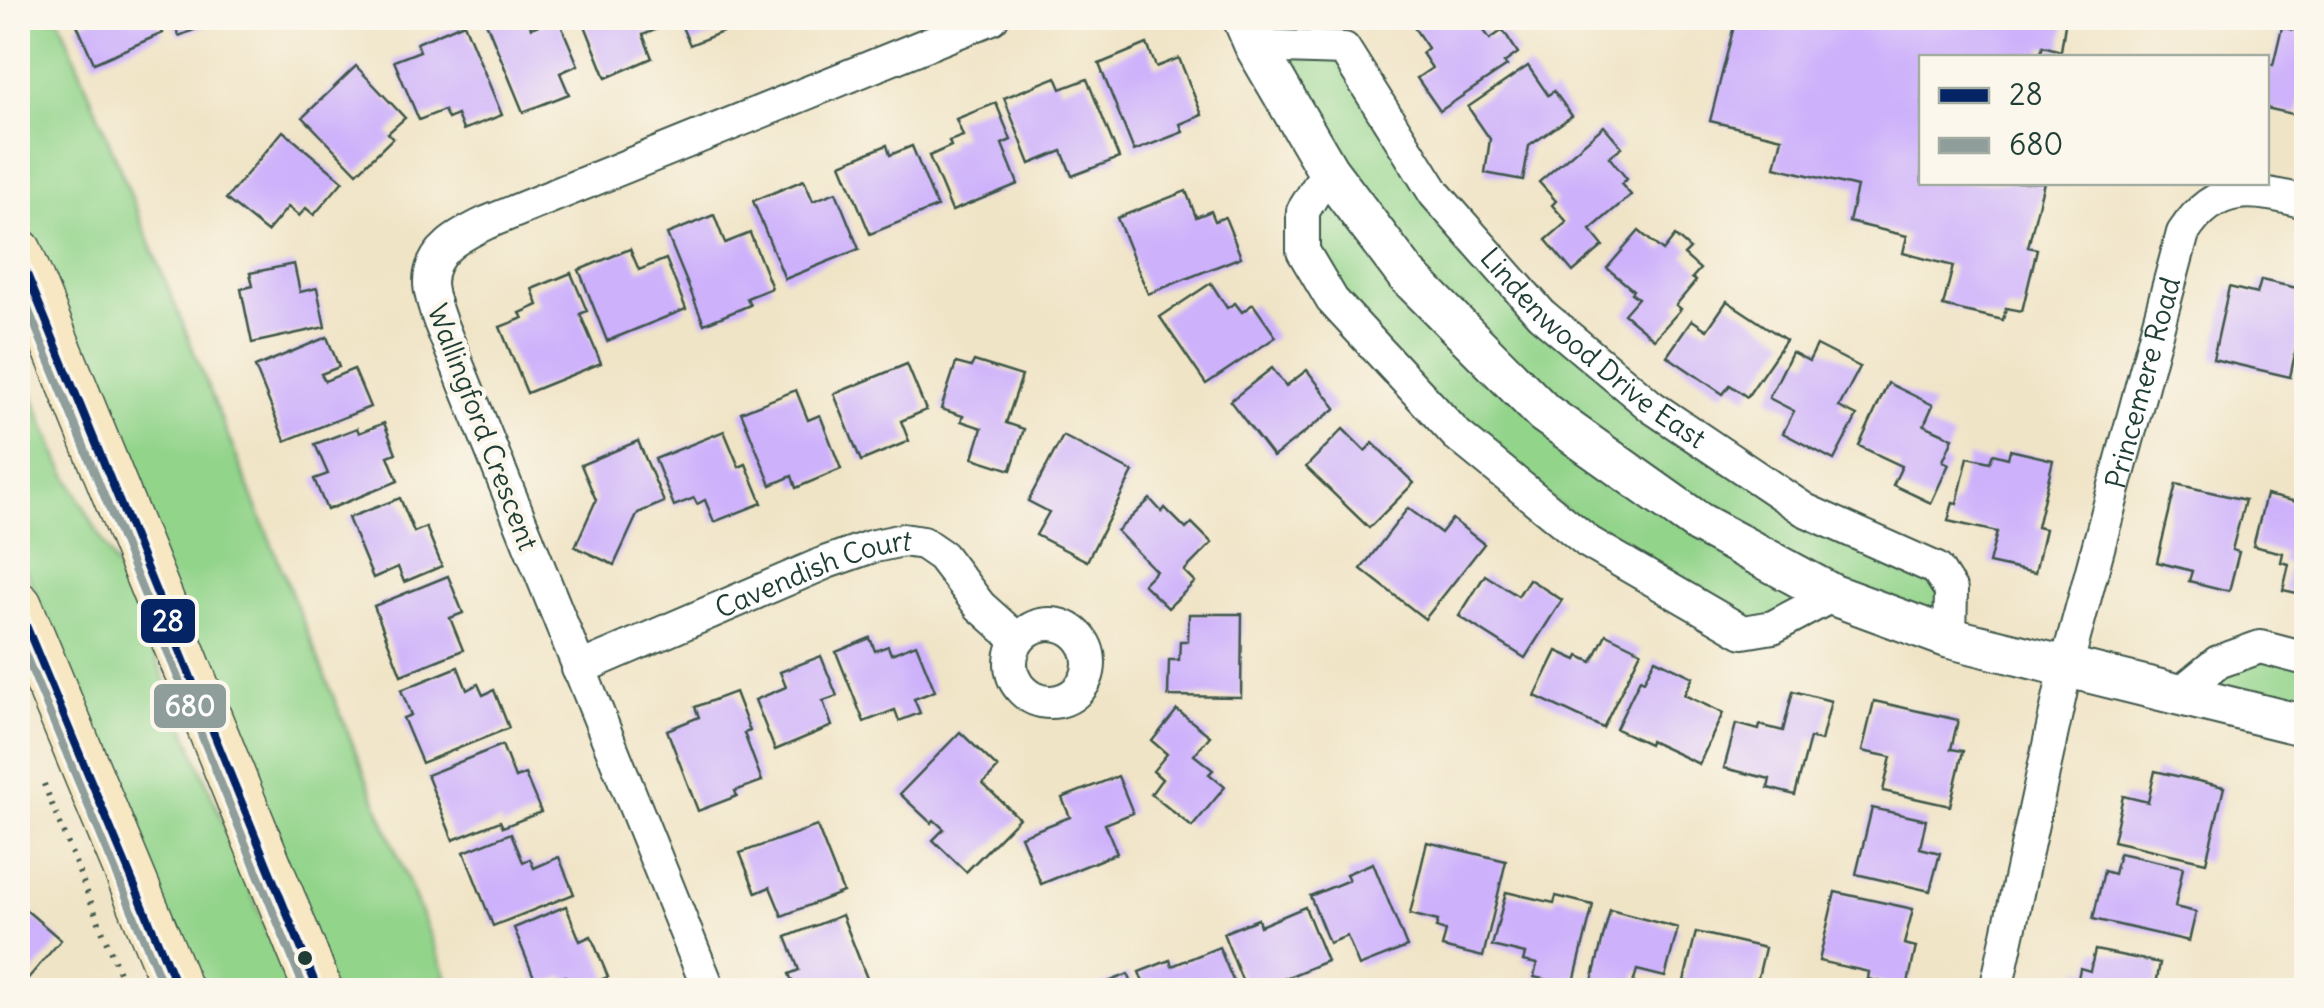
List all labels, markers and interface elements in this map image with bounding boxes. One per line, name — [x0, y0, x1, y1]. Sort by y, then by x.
legend — [1919, 55, 2269, 185]
text: 28 — [2009, 75, 2043, 113]
text: 680 — [2009, 125, 2063, 163]
street label: Lindenwood Drive East — [1473, 240, 1713, 456]
street label: Princemere Road — [2097, 273, 2188, 492]
street label: Wallingford Crescent — [419, 299, 547, 555]
street label: Cavendish Court — [709, 522, 915, 626]
line badge: 28 — [139, 597, 197, 645]
text: 28 — [152, 603, 184, 639]
line badge: 680 — [152, 682, 228, 730]
text: 680 — [165, 688, 215, 724]
unlabelled marker — [295, 948, 315, 968]

